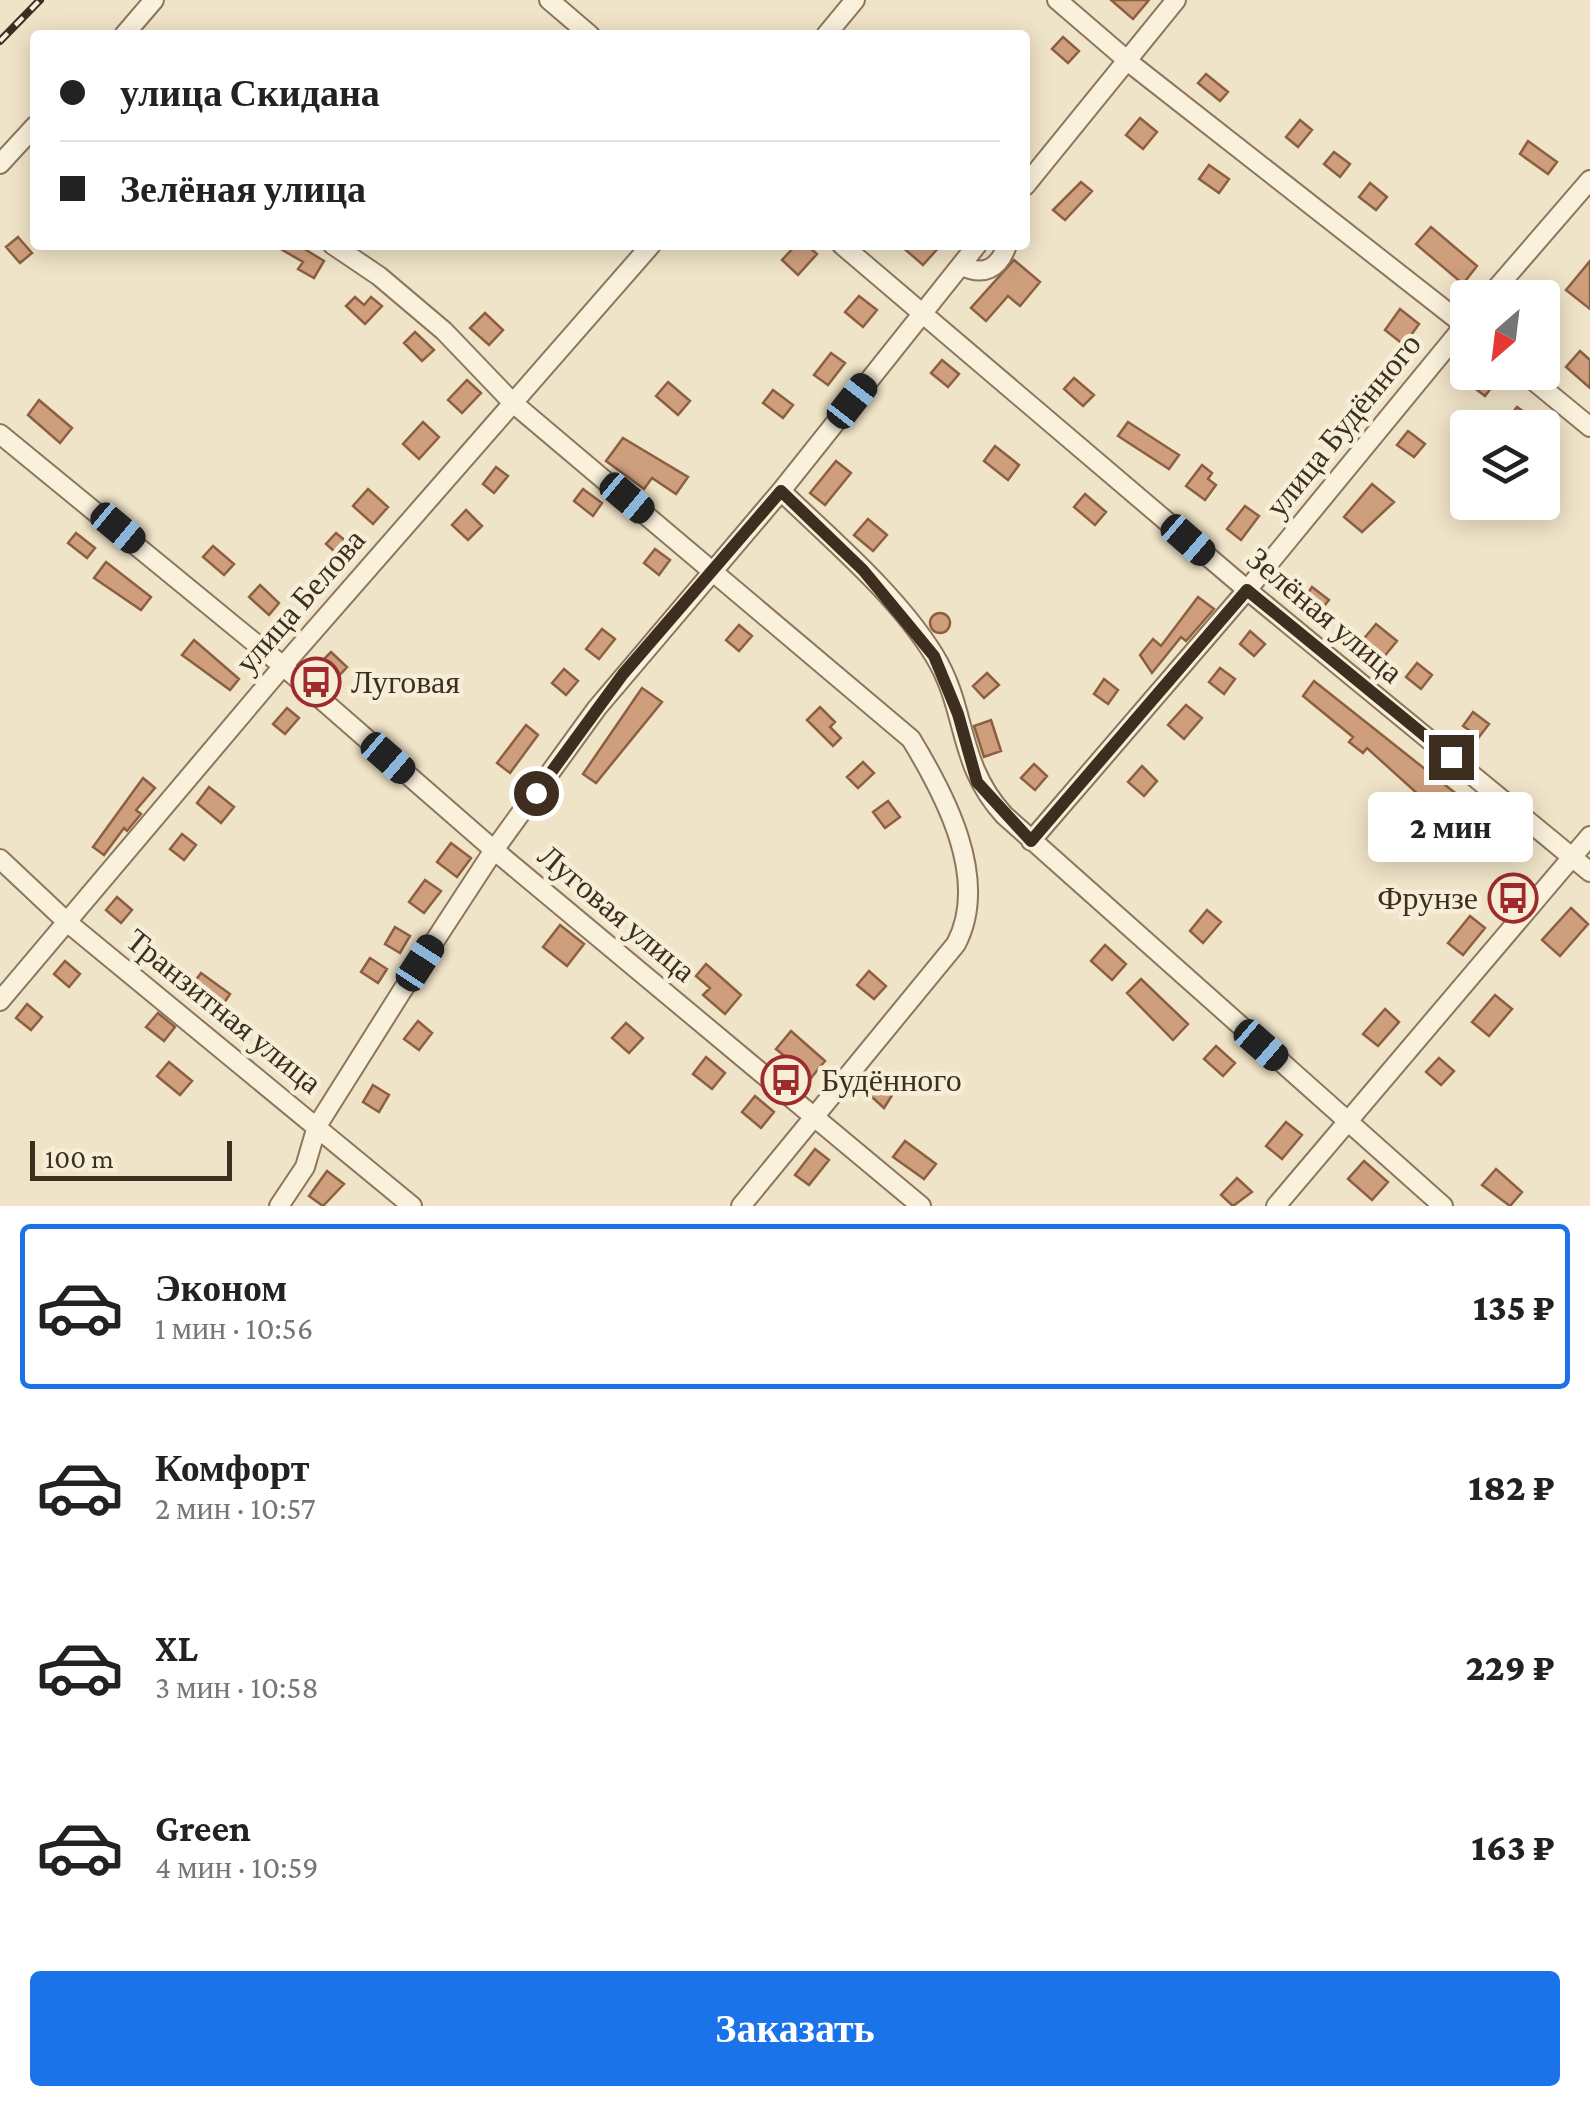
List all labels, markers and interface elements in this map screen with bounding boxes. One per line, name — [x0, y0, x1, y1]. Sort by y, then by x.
text: улица Скидана — [120, 72, 380, 114]
text: Зелёная улица — [120, 168, 366, 210]
north arrow — [1450, 280, 1560, 390]
map controls — [1450, 280, 1560, 520]
street label: улица Будённого — [1258, 326, 1428, 524]
car — [822, 368, 882, 434]
button: layers — [1450, 410, 1560, 520]
car — [594, 467, 660, 529]
car — [85, 497, 151, 559]
car — [1156, 509, 1220, 571]
street label: улица Белова — [228, 522, 372, 680]
street label: Зелёная улица — [1240, 540, 1410, 690]
bus stop icon: Луговая — [290, 656, 342, 708]
place label: Луговая — [351, 664, 460, 700]
car — [356, 727, 420, 789]
route end — [1429, 735, 1474, 780]
route start — [514, 771, 559, 816]
callout: 2 мин — [1368, 792, 1534, 862]
text: 2 мин — [1410, 809, 1491, 845]
street label: Луговая улица — [531, 837, 703, 989]
bus stop icon: Фрунзе — [1487, 872, 1539, 924]
place label: Фрунзе — [1377, 880, 1478, 916]
street label: Транзитная улица — [119, 921, 329, 1101]
car — [391, 930, 449, 996]
car — [1229, 1014, 1293, 1076]
bus stop icon: Будённого — [760, 1054, 812, 1106]
place label: Будённого — [821, 1062, 962, 1098]
scale bar — [30, 1136, 232, 1180]
text: 100 m — [45, 1143, 114, 1174]
icon: car — [35, 1262, 125, 1352]
text: Эконом — [155, 1267, 287, 1309]
text: 135 ₽ — [1473, 1286, 1555, 1328]
text: 1 мин · 10:56 — [155, 1310, 313, 1346]
icon: car — [35, 1442, 125, 1532]
text: Комфорт — [155, 1447, 309, 1489]
text: 182 ₽ — [1468, 1466, 1555, 1508]
text: 2 мин · 10:57 — [155, 1490, 315, 1526]
icon: car — [35, 1622, 125, 1712]
text: XL — [155, 1627, 198, 1669]
text: 229 ₽ — [1465, 1646, 1555, 1688]
text: 3 мин · 10:58 — [155, 1669, 319, 1705]
icon: car — [35, 1802, 125, 1892]
text: Green — [155, 1807, 251, 1849]
text: 163 ₽ — [1471, 1826, 1555, 1868]
text: 4 мин · 10:59 — [155, 1849, 318, 1885]
button: Заказать — [30, 1971, 1560, 2086]

